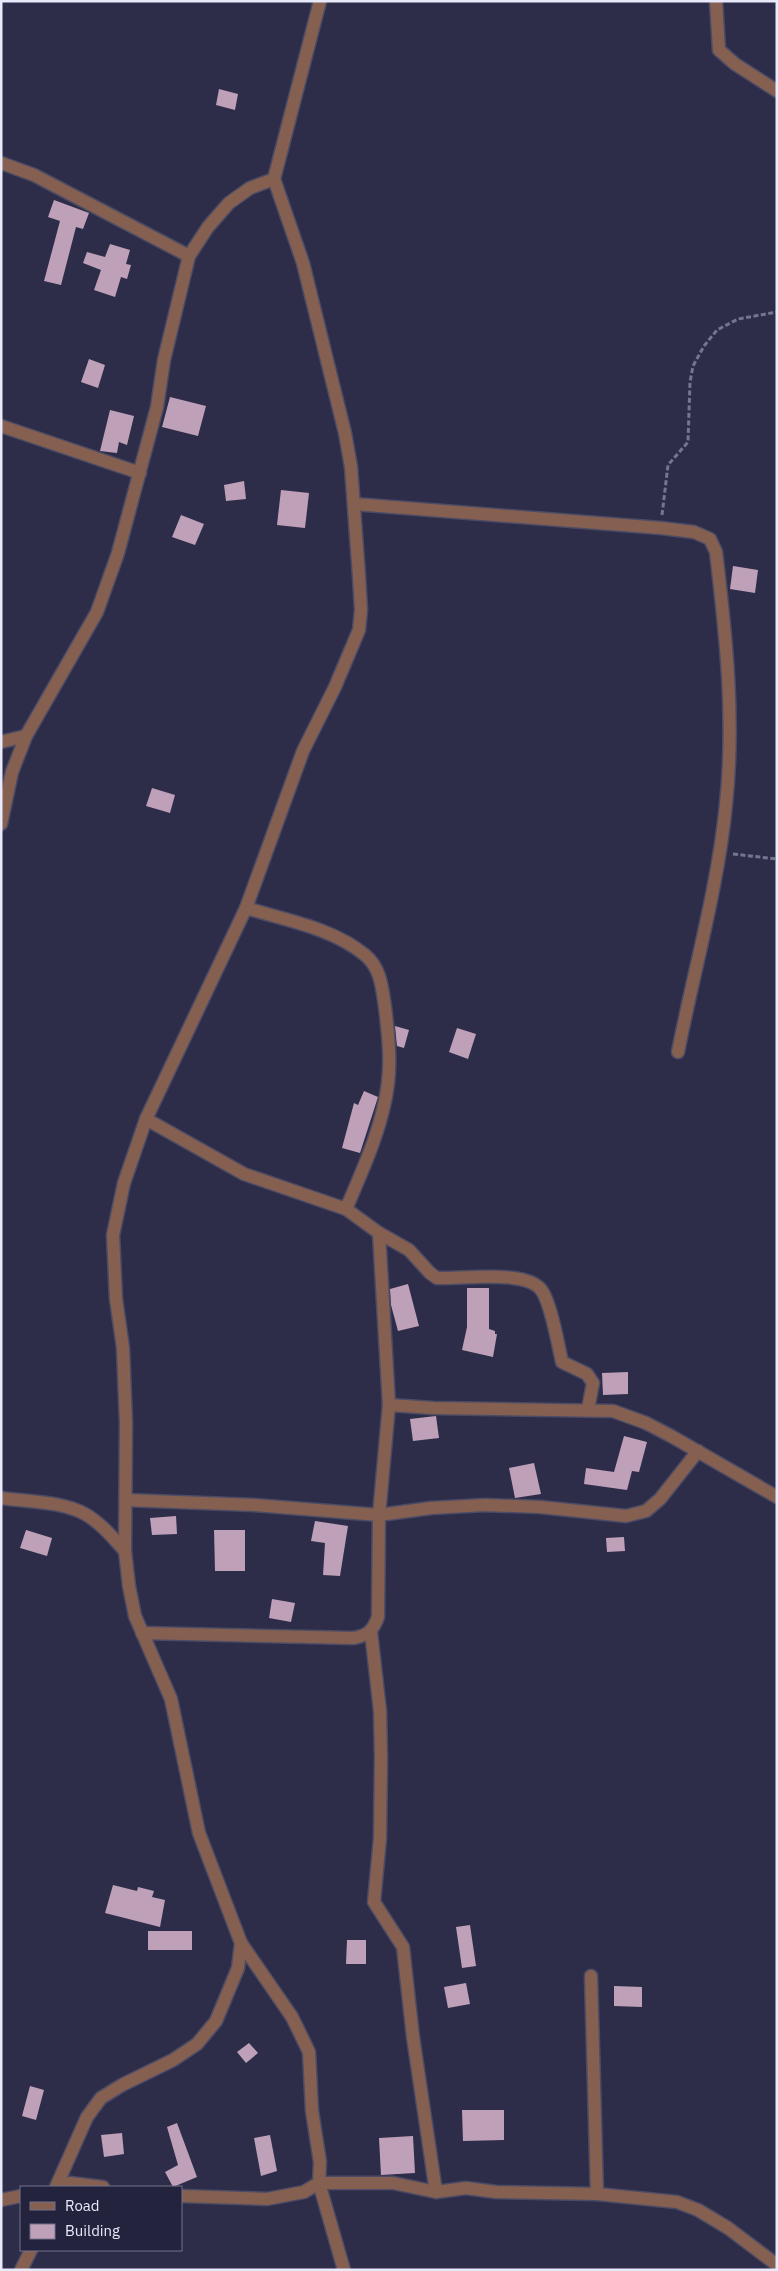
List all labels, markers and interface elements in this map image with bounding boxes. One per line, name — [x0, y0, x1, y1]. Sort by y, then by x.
legend — [20, 2186, 182, 2251]
text: Road — [65, 2196, 100, 2215]
text: Building — [65, 2221, 120, 2240]

